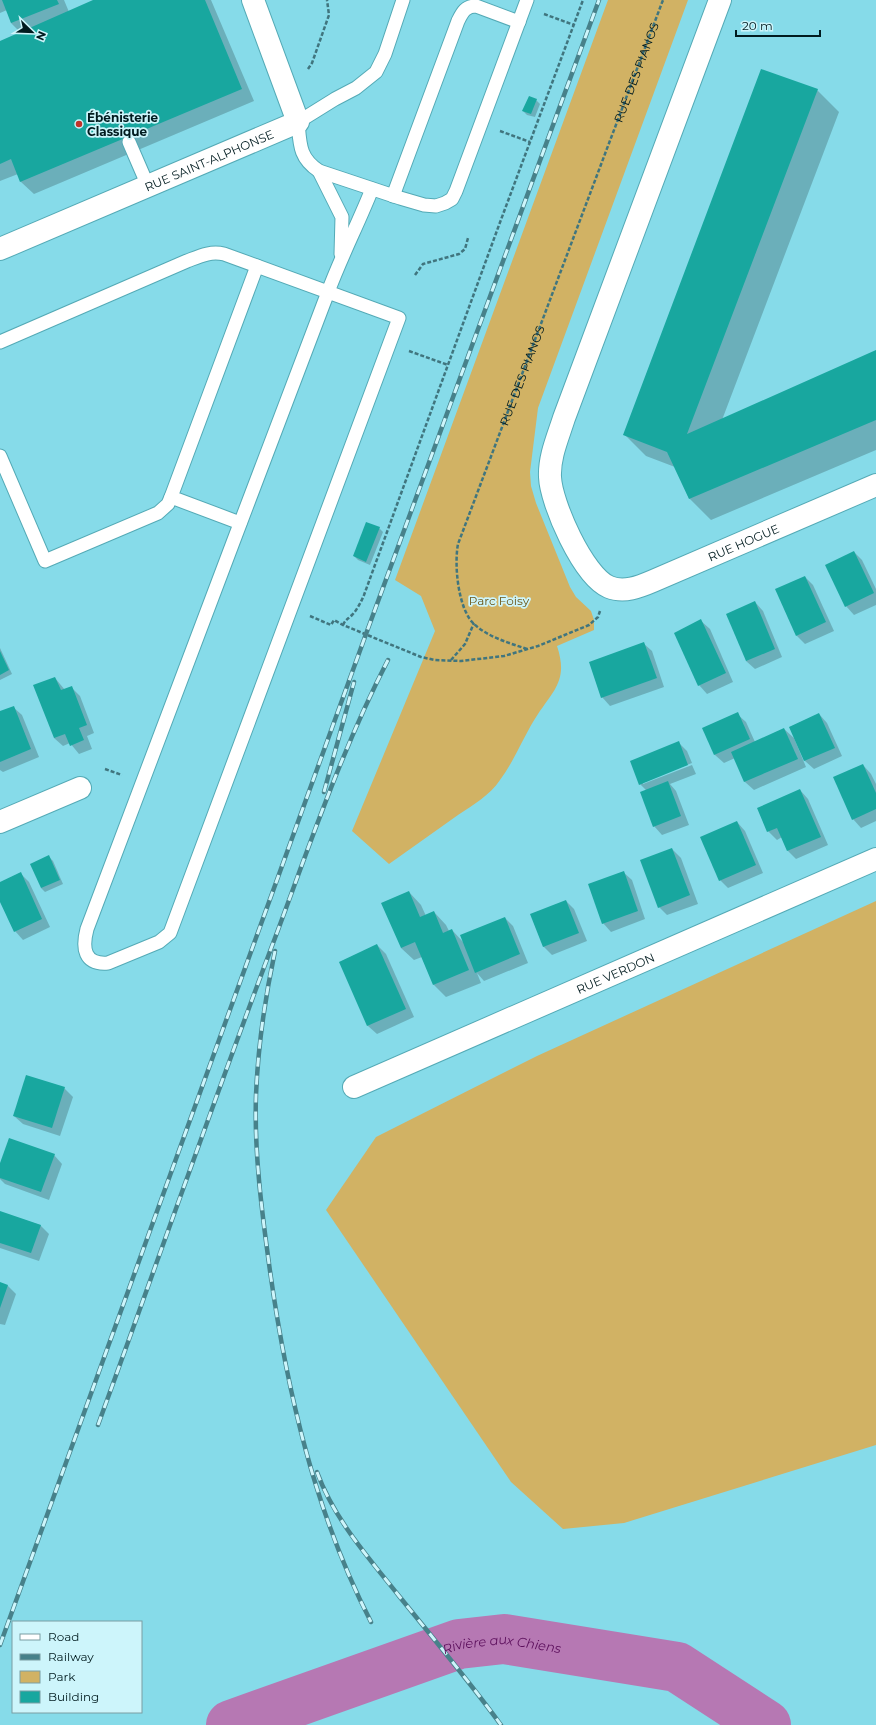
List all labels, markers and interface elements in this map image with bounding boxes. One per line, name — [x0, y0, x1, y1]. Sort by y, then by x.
north arrow — [12, 12, 52, 52]
scale bar — [736, 12, 820, 38]
text: 20 m — [742, 18, 773, 33]
street label: RUE DES PIANOS — [610, 20, 661, 124]
text: N — [33, 29, 49, 43]
place label: Ébénisterie Classique — [87, 110, 159, 139]
marker: Ébénisterie Classique — [74, 119, 84, 129]
street label: RUE SAINT-ALPHONSE — [142, 126, 276, 194]
street label: RUE DES PIANOS — [496, 323, 547, 428]
street label: RUE HOGUE — [705, 520, 781, 564]
park label: Parc Foisy — [469, 593, 530, 608]
street label: RUE VERDON — [574, 949, 657, 997]
legend — [12, 1621, 142, 1713]
text: Road — [48, 1629, 79, 1644]
water label: Rivière aux Chiens — [440, 1631, 563, 1657]
text: Railway — [48, 1649, 94, 1664]
text: Park — [48, 1669, 76, 1684]
text: Building — [48, 1689, 99, 1704]

